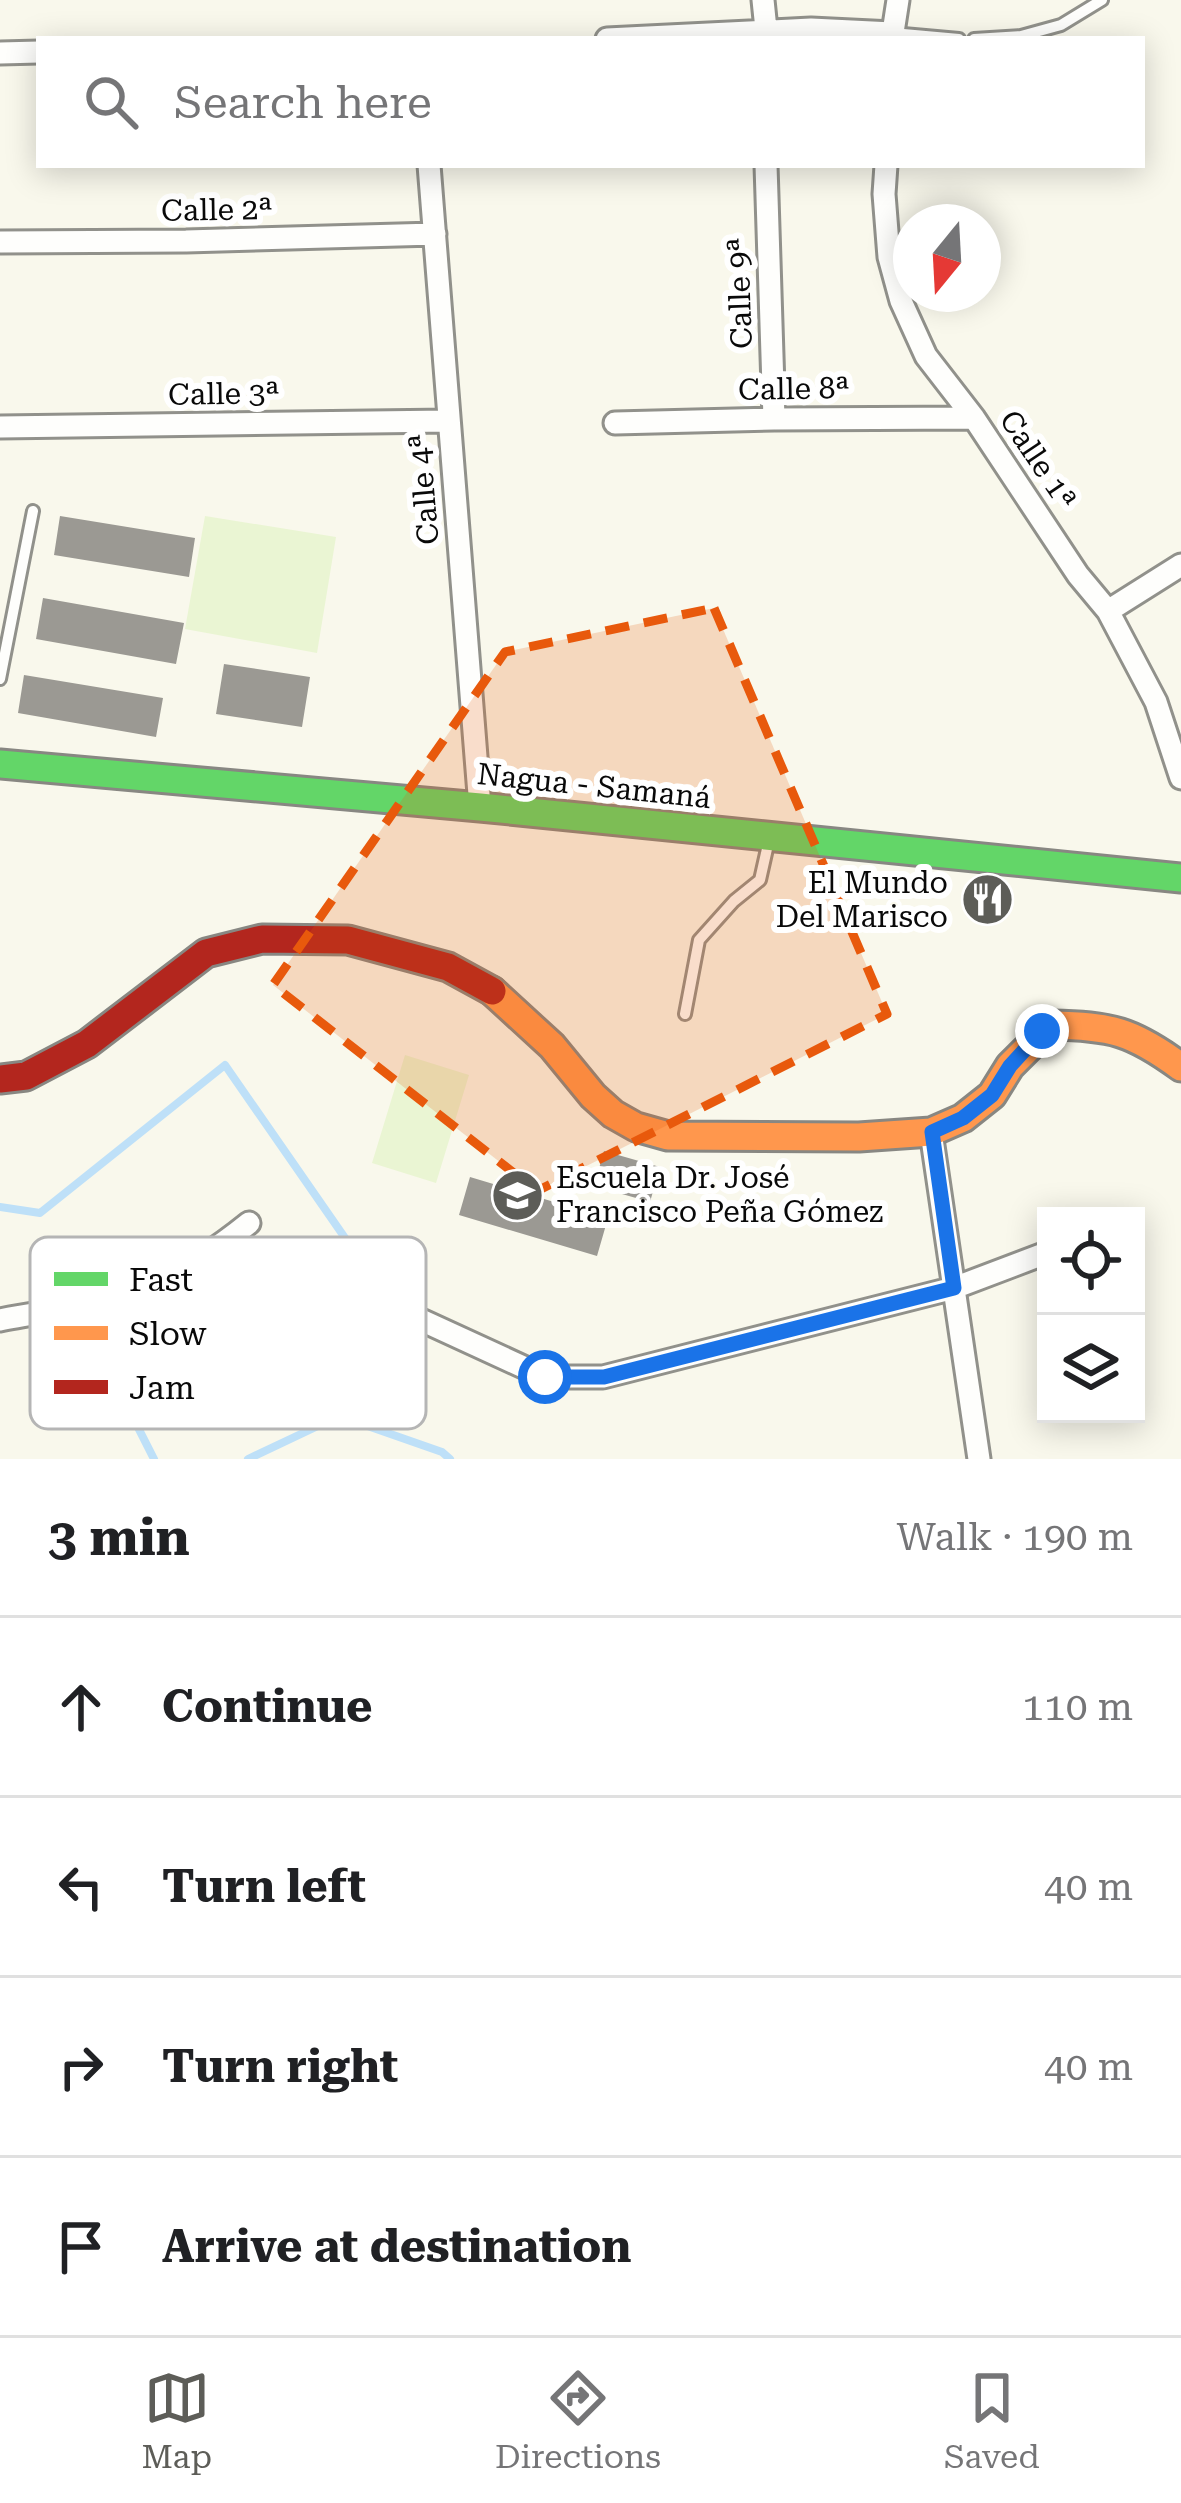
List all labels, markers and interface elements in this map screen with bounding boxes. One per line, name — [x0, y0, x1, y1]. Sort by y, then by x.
search box — [36, 36, 1145, 168]
icon: search — [78, 69, 144, 135]
text: Search here — [174, 76, 432, 129]
street label: Calle 2ª — [161, 191, 273, 228]
north arrow — [893, 204, 1001, 312]
street label: Calle 9ª — [720, 237, 759, 349]
street label: Calle 8ª — [738, 370, 850, 407]
street label: Calle 3ª — [168, 375, 280, 412]
street label: Calle 1ª — [993, 404, 1084, 516]
street label: Calle 4ª — [401, 432, 446, 546]
street label: Nagua - Samaná — [476, 756, 713, 815]
place label: El Mundo Del Marisco — [776, 865, 948, 934]
restaurant icon: El Mundo Del Marisco — [959, 872, 1015, 928]
route end — [1015, 1004, 1069, 1058]
place label: Escuela Dr. José Francisco Peña Gómez — [556, 1160, 883, 1229]
school or university icon: Escuela Dr. José Francisco Peña Gómez — [489, 1167, 545, 1223]
map controls — [1037, 1207, 1145, 1423]
button: locate — [1037, 1207, 1145, 1315]
legend — [30, 1237, 426, 1429]
text: Fast — [129, 1260, 193, 1299]
text: Slow — [129, 1314, 207, 1353]
button: layers — [1037, 1315, 1145, 1423]
route start — [518, 1350, 572, 1404]
text: Jam — [129, 1368, 195, 1407]
text: 3 min — [48, 1508, 190, 1567]
text: Walk · 190 m — [897, 1514, 1133, 1560]
icon: ahead — [48, 1674, 114, 1740]
text: Continue — [162, 1680, 373, 1733]
text: 110 m — [1022, 1684, 1133, 1730]
icon: left — [48, 1854, 114, 1920]
text: Turn left — [162, 1860, 366, 1913]
text: 40 m — [1044, 1864, 1133, 1910]
icon: right — [48, 2034, 114, 2100]
text: Turn right — [162, 2040, 398, 2093]
text: 40 m — [1044, 2044, 1133, 2090]
icon: arrive — [48, 2214, 114, 2280]
text: Arrive at destination — [162, 2220, 631, 2273]
tab: Map — [141, 2365, 212, 2476]
tab: Directions — [495, 2365, 661, 2476]
tab: Saved — [944, 2365, 1040, 2476]

